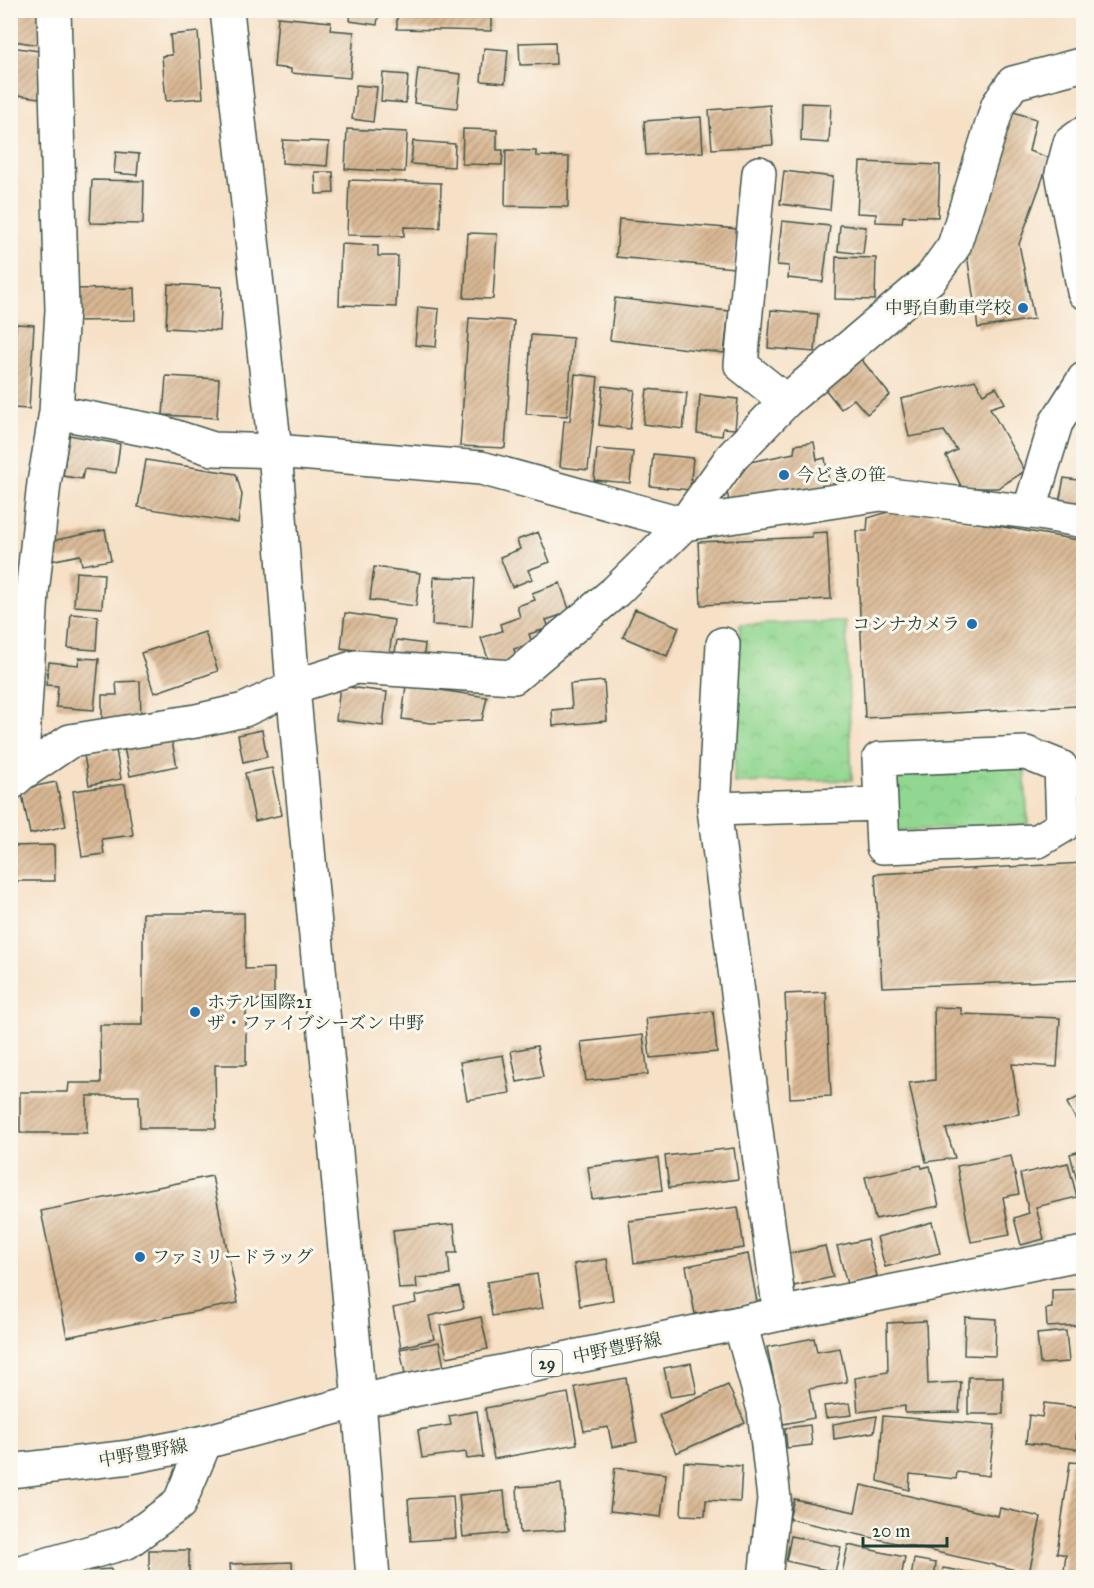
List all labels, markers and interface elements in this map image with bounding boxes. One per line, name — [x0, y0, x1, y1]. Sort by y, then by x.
place label: 中野自動車学校 — [885, 297, 1011, 319]
marker: 中野自動車学校 — [1016, 301, 1030, 315]
place label: 今どきの笹 — [796, 464, 886, 486]
marker: 今どきの笹 — [777, 468, 791, 482]
place label: コシナカメラ — [852, 613, 960, 635]
marker: コシナカメラ — [965, 617, 979, 631]
place label: ホテル国際21 ザ・ファイブシーズン 中野 — [207, 991, 424, 1034]
marker: ホテル国際21 ザ・ファイブシーズン 中野 — [188, 1005, 202, 1019]
place label: ファミリードラッグ — [152, 1246, 313, 1268]
marker: ファミリードラッグ — [133, 1250, 147, 1264]
street label: 中野豊野線 — [571, 1328, 663, 1368]
road number: 29 — [532, 1350, 562, 1376]
street label: 中野豊野線 — [97, 1434, 189, 1472]
scale bar — [863, 1510, 947, 1548]
text: 20 m — [872, 1520, 910, 1542]

